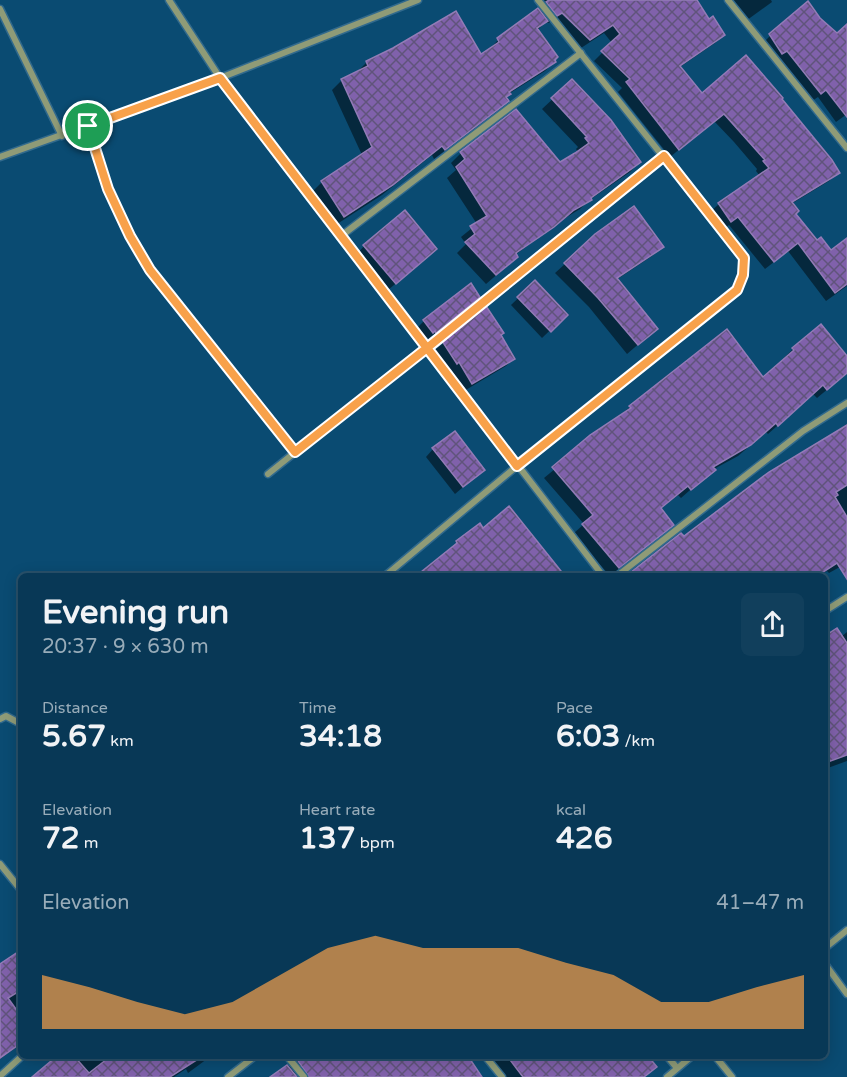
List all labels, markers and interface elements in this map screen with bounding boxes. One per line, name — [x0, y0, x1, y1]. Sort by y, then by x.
pin — [62, 100, 113, 151]
icon: arrive — [71, 109, 104, 142]
text: Evening run — [42, 593, 229, 632]
button: share — [741, 593, 804, 656]
text: 20:37 · 9 × 630 m — [42, 635, 209, 659]
text: Distance — [42, 698, 108, 718]
text: Time — [299, 698, 336, 718]
text: Pace — [556, 698, 593, 718]
text: 5.67 — [42, 718, 106, 755]
text: 34:18 — [299, 718, 382, 755]
text: 6:03 — [556, 718, 620, 755]
text: km — [106, 731, 134, 751]
text: /km — [620, 731, 655, 751]
text: Elevation — [42, 800, 112, 820]
text: Heart rate — [299, 800, 375, 820]
text: kcal — [556, 800, 586, 820]
text: 72 — [42, 820, 80, 857]
text: 137 — [299, 820, 356, 857]
text: 426 — [556, 820, 613, 857]
text: m — [80, 833, 99, 853]
text: bpm — [356, 833, 395, 853]
text: Elevation — [42, 891, 129, 915]
text: 41–47 m — [716, 891, 804, 915]

